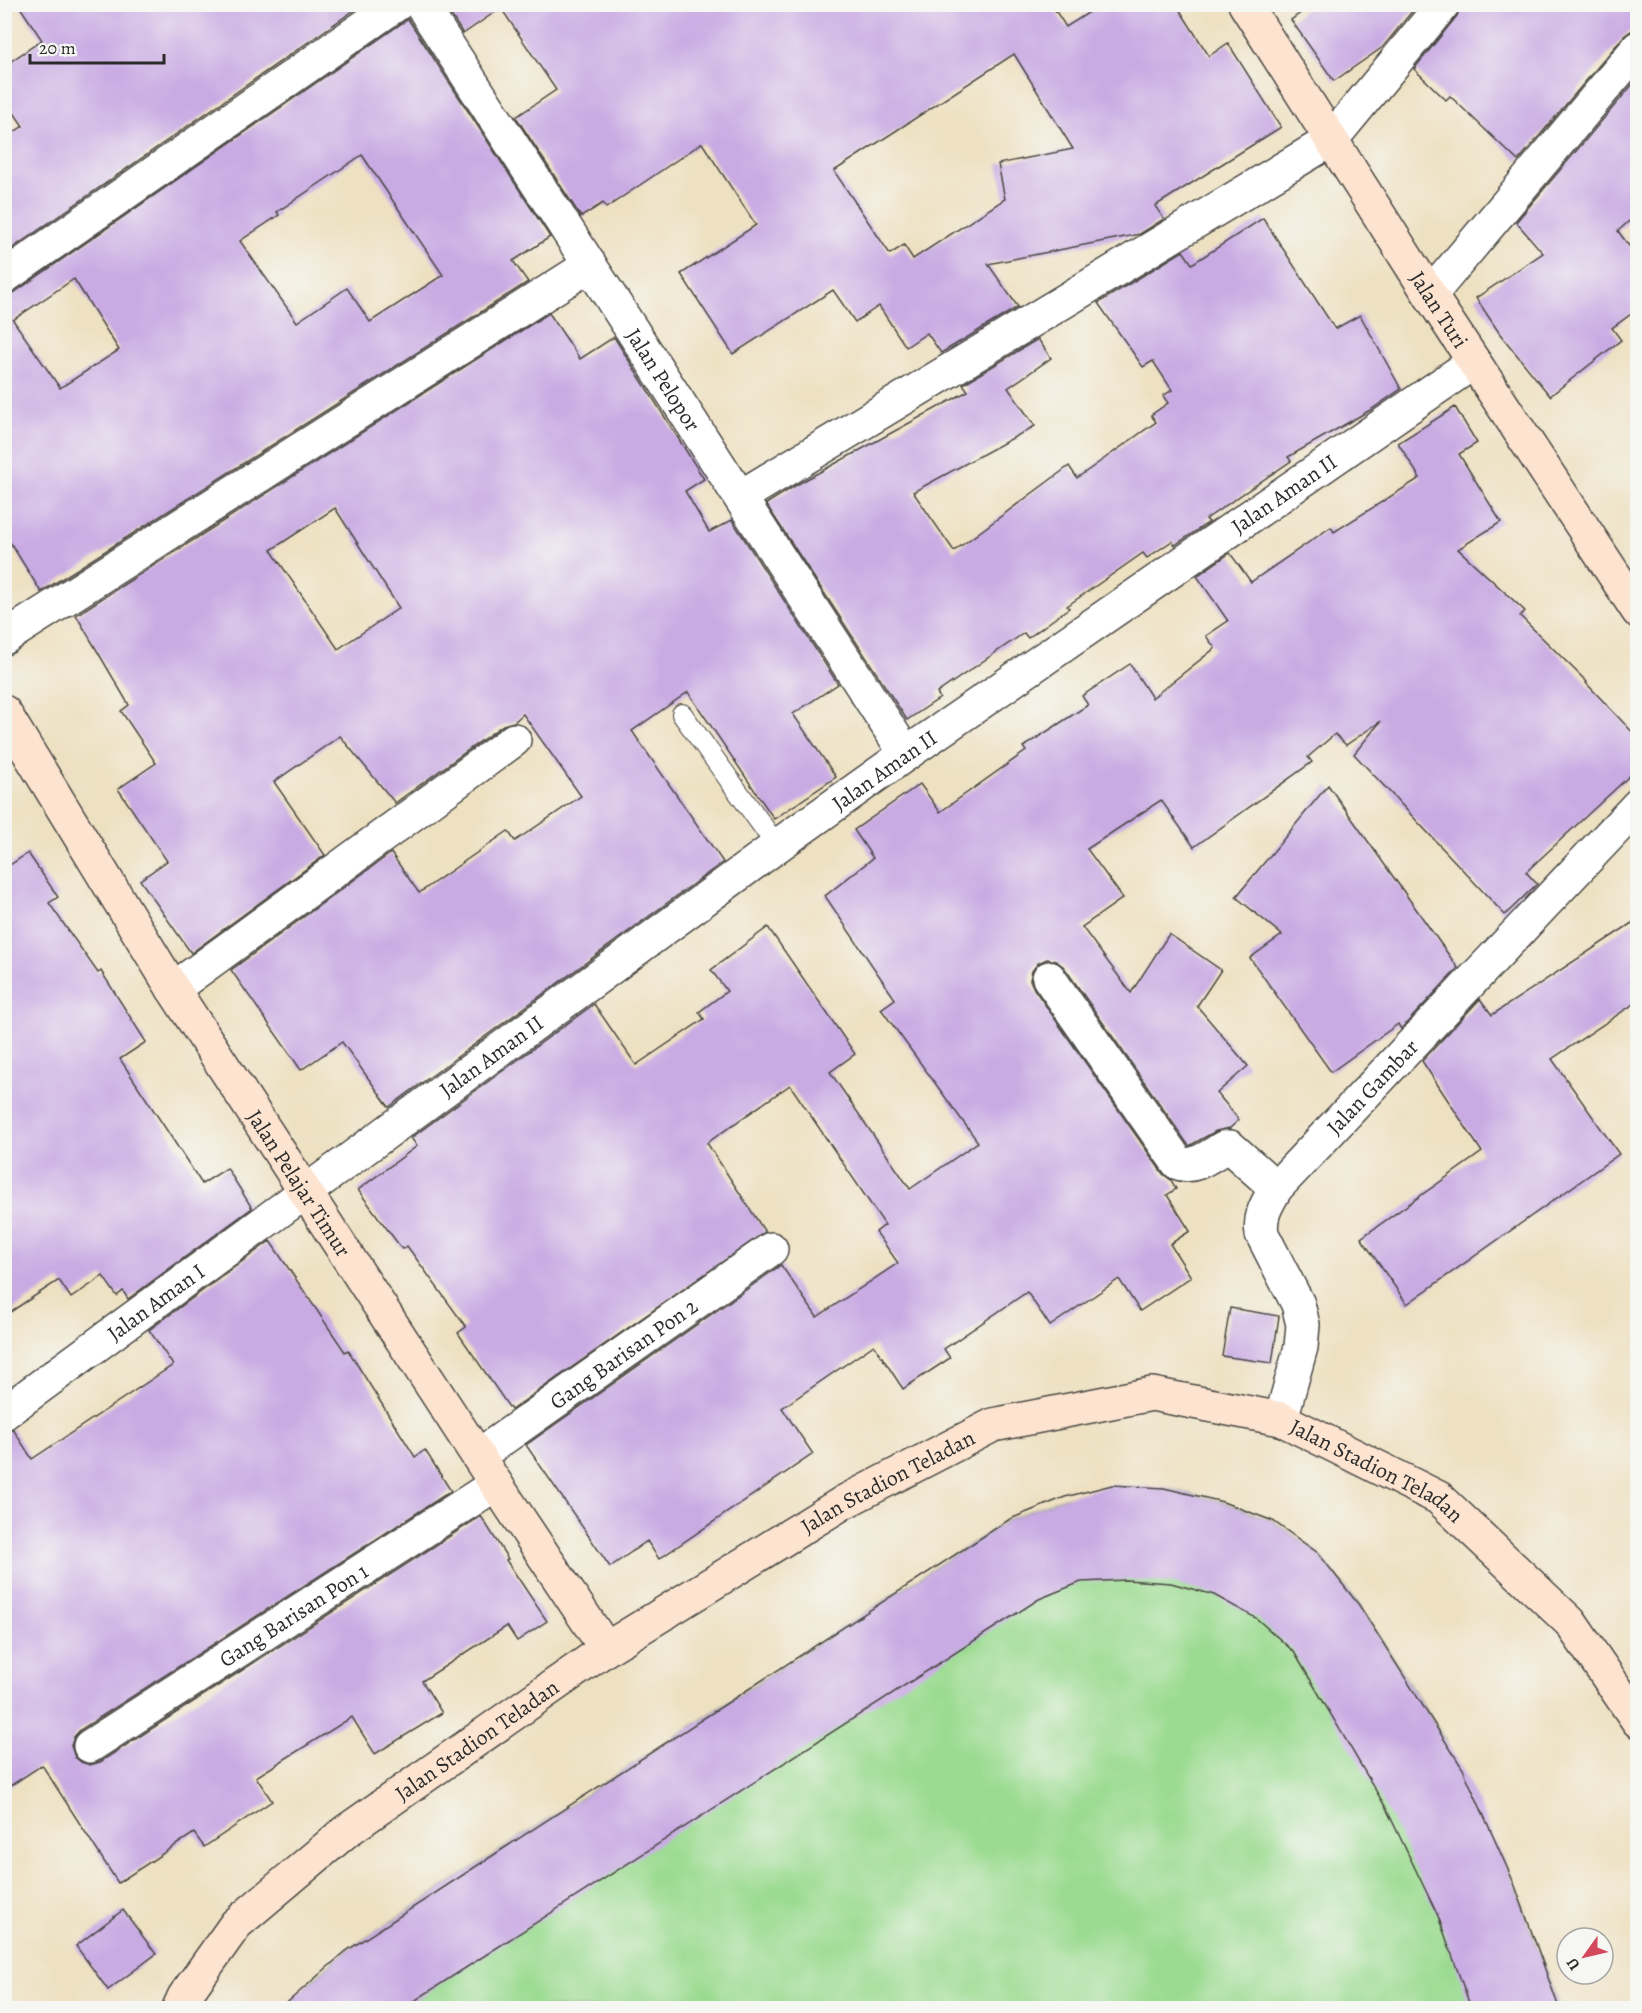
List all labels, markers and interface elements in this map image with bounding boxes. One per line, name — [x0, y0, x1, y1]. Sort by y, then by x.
scale bar — [30, 27, 164, 65]
text: 20 m — [39, 36, 76, 60]
street label: Jalan Turi — [1402, 265, 1475, 354]
street label: Jalan Pelopor — [618, 323, 707, 437]
street label: Jalan Aman II — [1225, 447, 1343, 541]
street label: Jalan Aman II — [826, 723, 943, 818]
street label: Jalan Aman II — [433, 1008, 550, 1105]
street label: Jalan Gambar — [1320, 1033, 1425, 1142]
street label: Jalan Pelajar Timur — [240, 1104, 358, 1263]
street label: Jalan Aman I — [101, 1257, 211, 1348]
street label: Gang Barisan Pon 2 — [544, 1291, 704, 1417]
street label: Jalan Stadion Teladan — [1285, 1412, 1470, 1530]
street label: Jalan Stadion Teladan — [795, 1423, 980, 1541]
street label: Gang Barisan Pon 1 — [214, 1556, 374, 1675]
street label: Jalan Stadion Teladan — [389, 1673, 565, 1809]
north arrow — [1555, 1926, 1615, 1986]
text: U — [1561, 1953, 1585, 1974]

